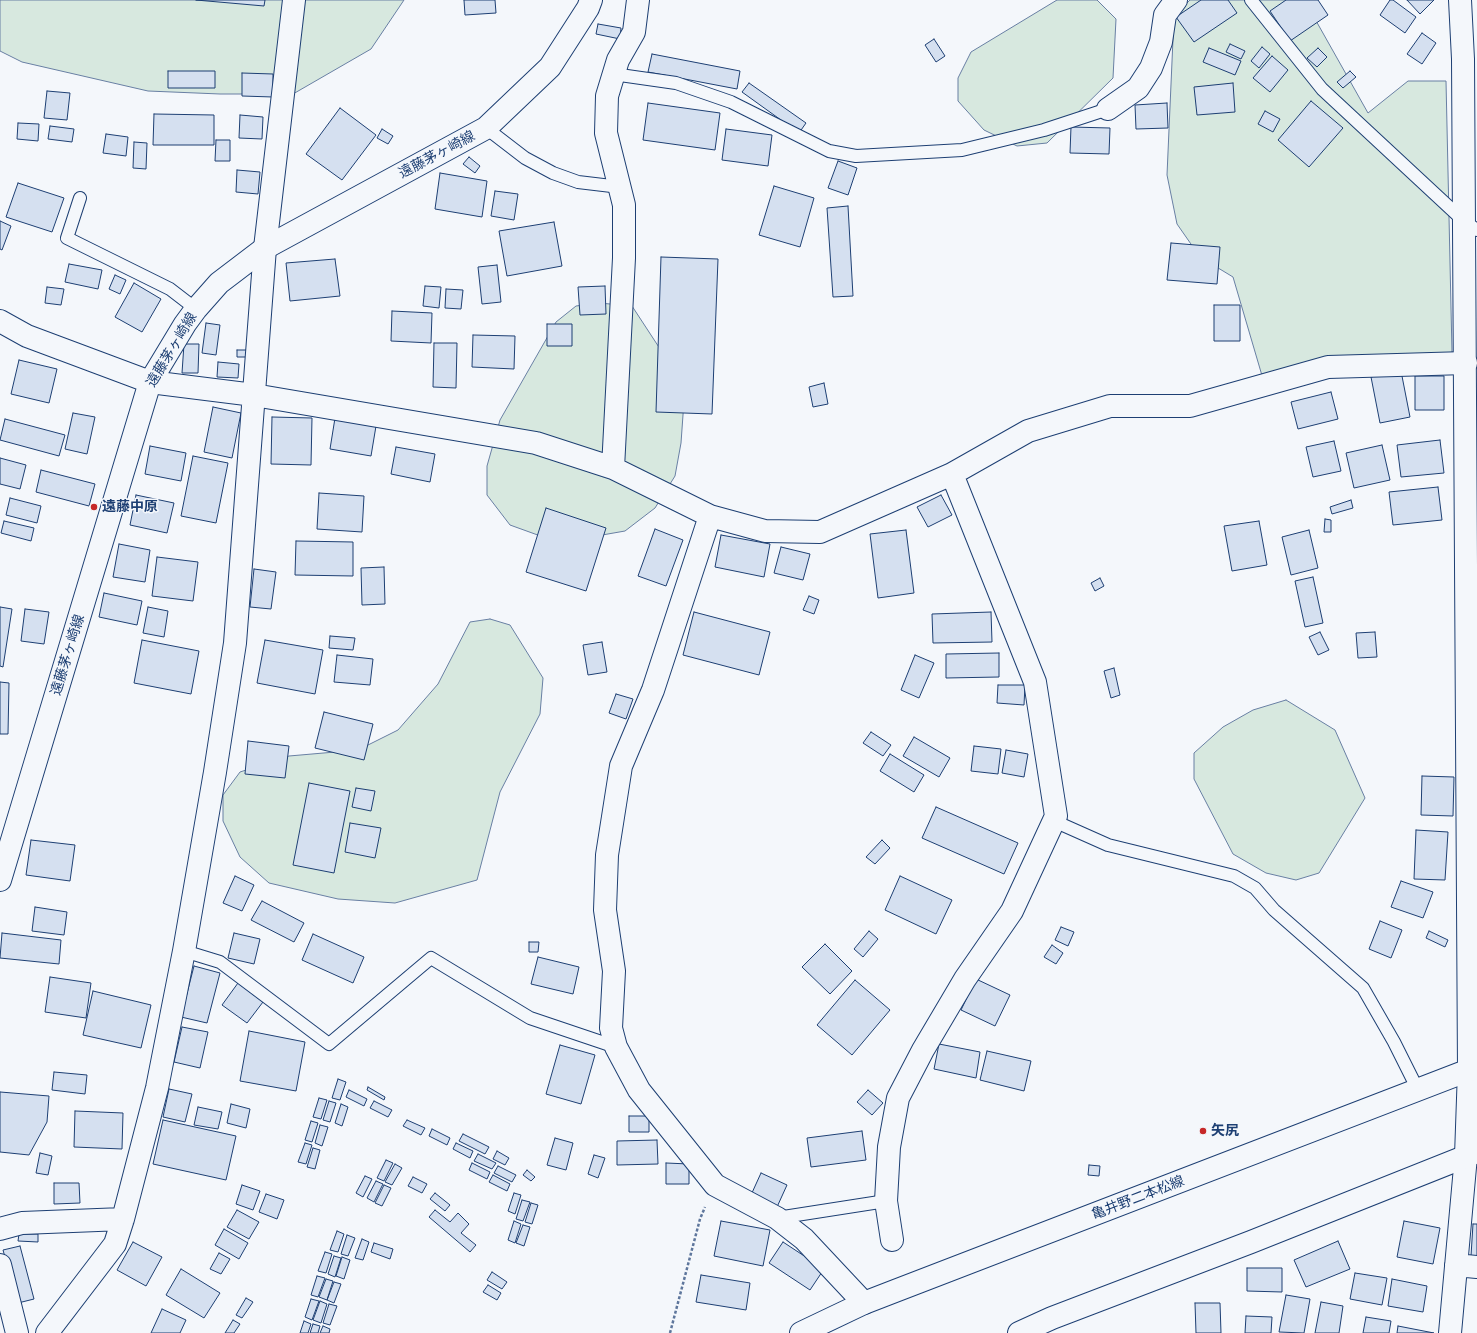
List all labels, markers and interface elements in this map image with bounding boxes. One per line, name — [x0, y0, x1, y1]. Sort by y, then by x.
street label: 遠藤茅ヶ崎線 — [396, 128, 478, 182]
street label: 遠藤茅ヶ崎線 — [143, 310, 201, 390]
place label: 遠藤中原 — [102, 499, 158, 515]
marker: 遠藤中原 — [89, 502, 99, 512]
street label: 遠藤茅ヶ崎線 — [48, 612, 88, 698]
place label: 矢尻 — [1211, 1123, 1239, 1139]
marker: 矢尻 — [1198, 1126, 1208, 1136]
street label: 亀井野二本松線 — [1089, 1173, 1187, 1223]

